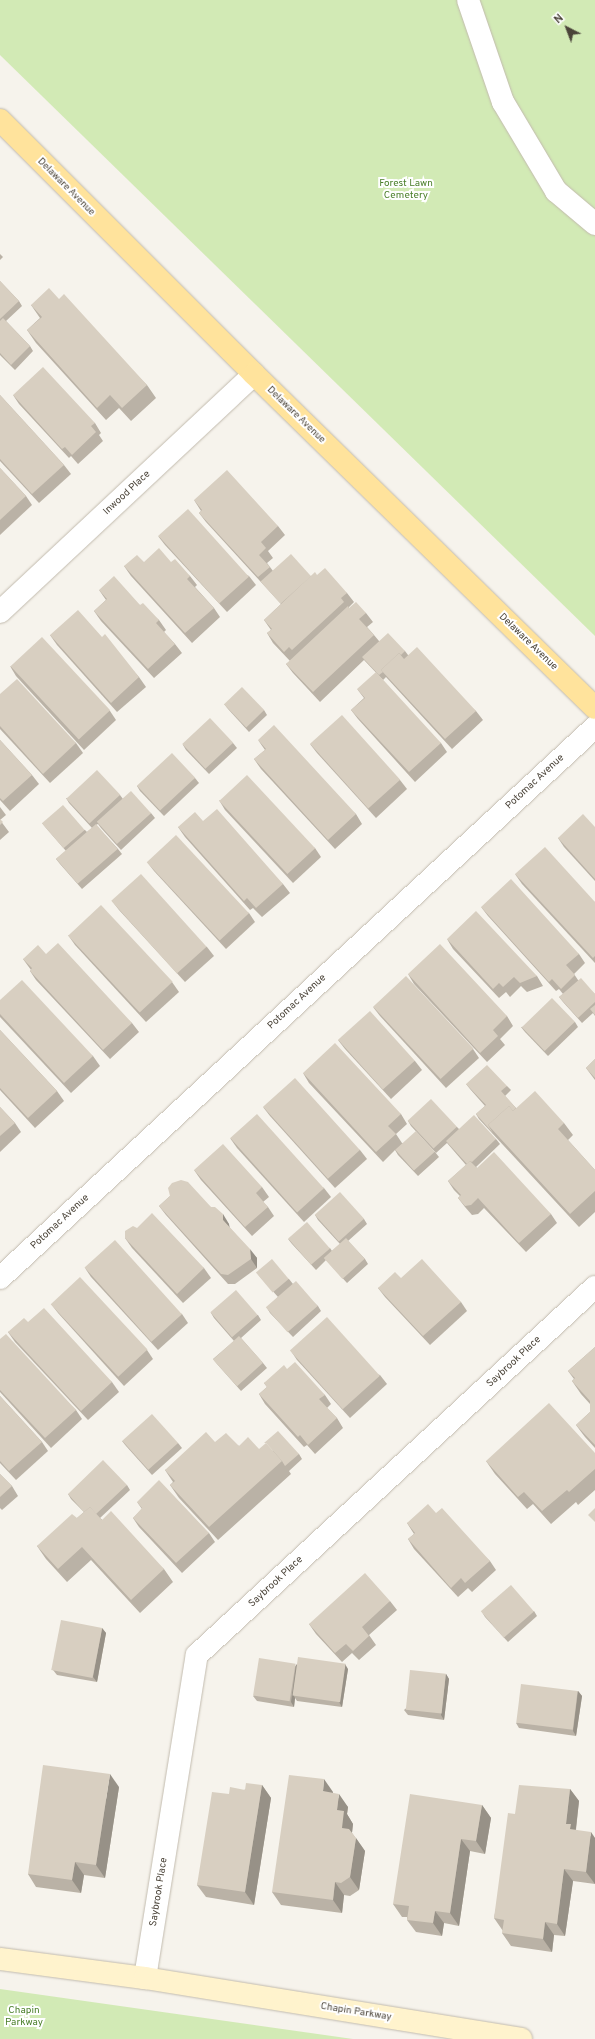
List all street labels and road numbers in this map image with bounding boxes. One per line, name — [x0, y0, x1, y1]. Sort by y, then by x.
street label: Delaware Avenue — [34, 155, 98, 219]
street label: Delaware Avenue — [264, 384, 328, 446]
street label: Inwood Place — [101, 468, 153, 518]
street label: Delaware Avenue — [496, 611, 560, 673]
street label: Potomac Avenue — [503, 752, 567, 812]
street label: Potomac Avenue — [265, 972, 329, 1032]
street label: Potomac Avenue — [28, 1192, 92, 1252]
street label: Saybrook Place — [484, 1334, 544, 1390]
street label: Saybrook Place — [246, 1554, 306, 1610]
street label: Saybrook Place — [148, 1857, 170, 1927]
street label: Chapin Parkway — [320, 2000, 392, 2024]

